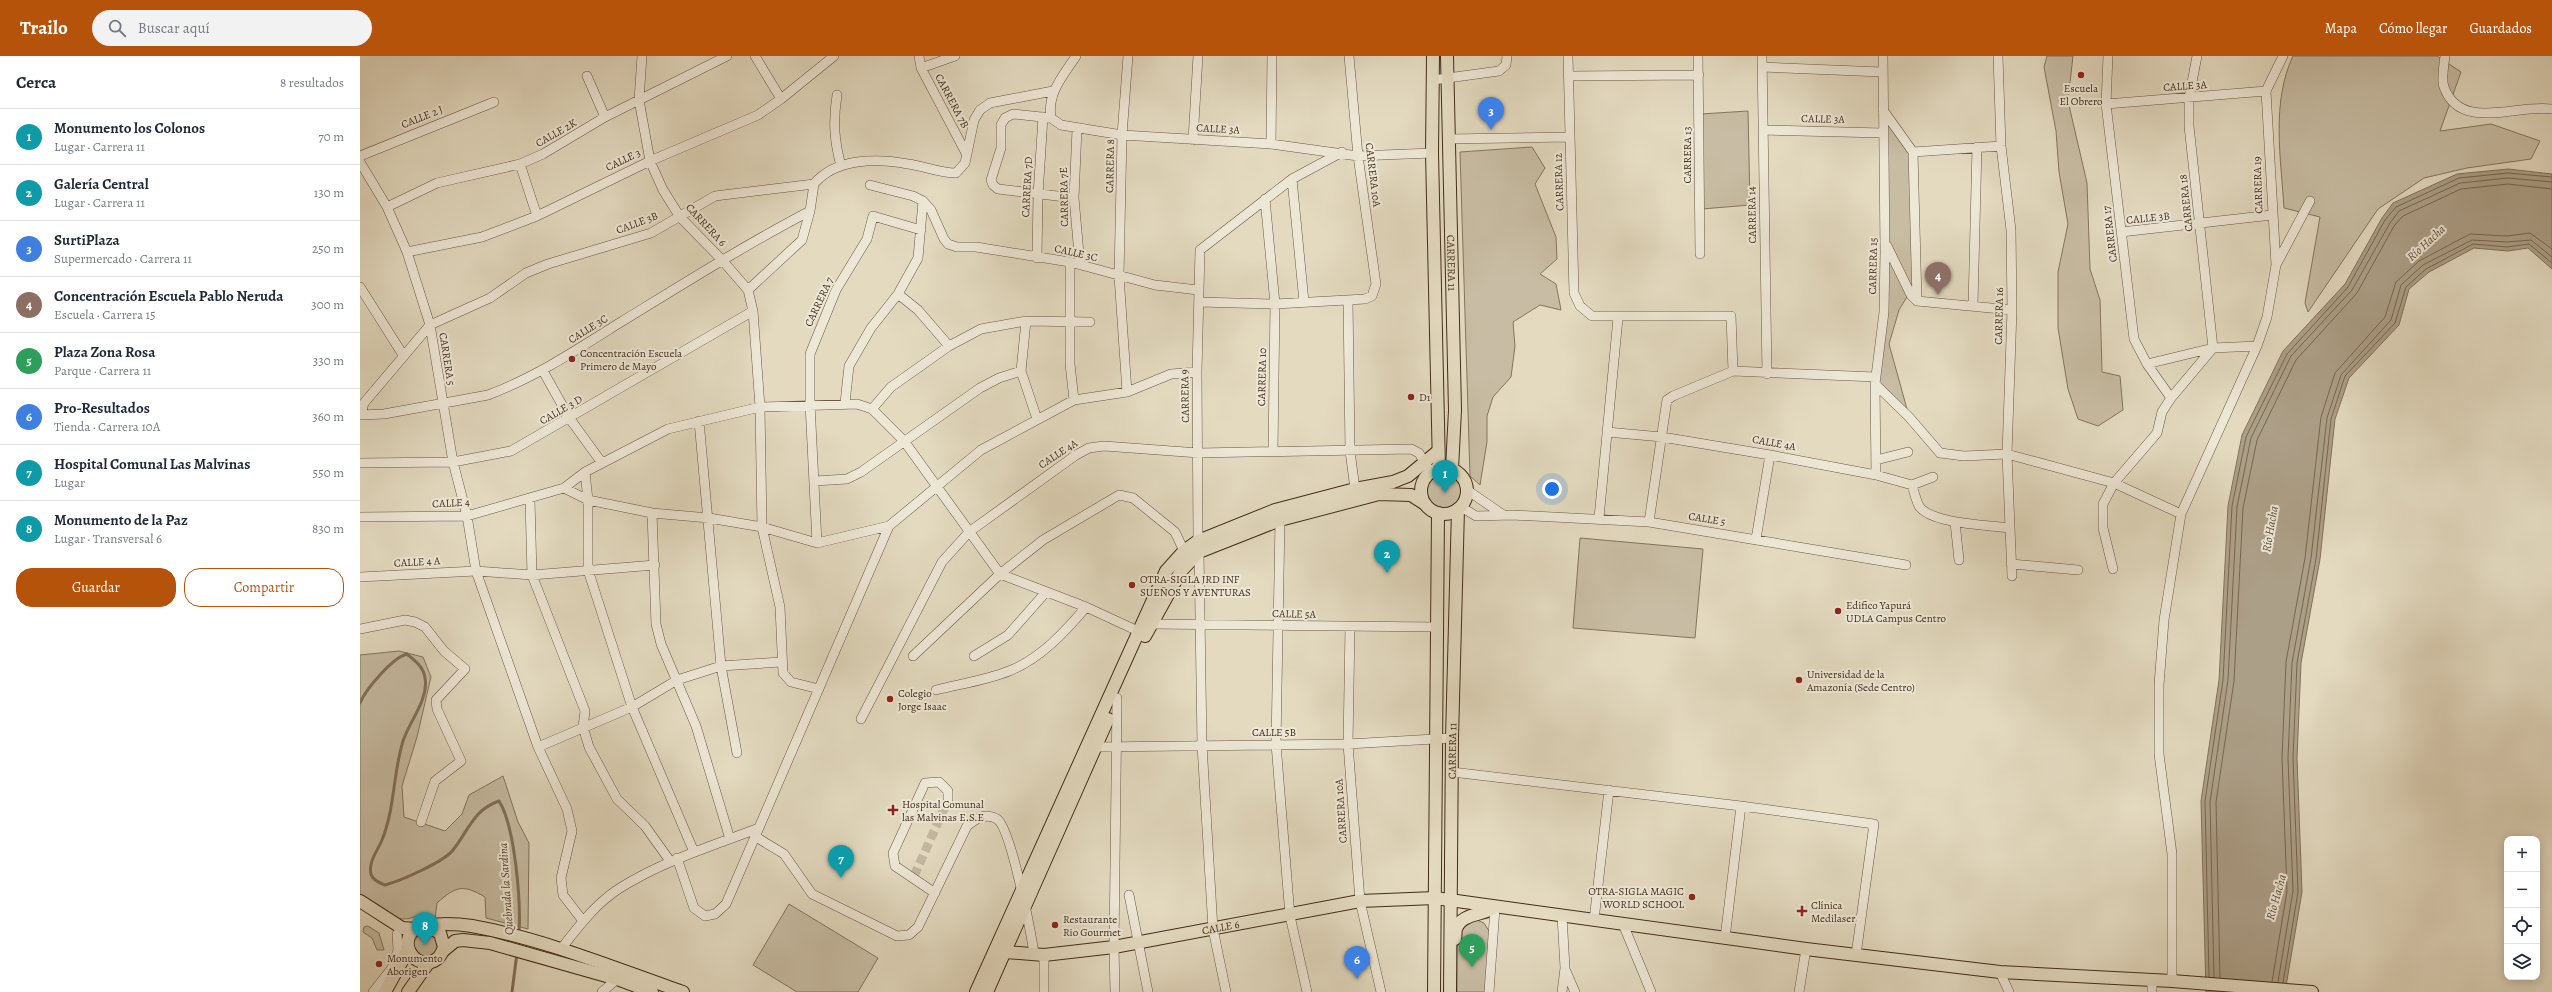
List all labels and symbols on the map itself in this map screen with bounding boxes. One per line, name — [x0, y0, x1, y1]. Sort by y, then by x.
marker: Escuela El Obrero — [2076, 70, 2086, 80]
street label: CARRERA 7B — [931, 71, 973, 131]
street label: CALLE 3A — [2163, 77, 2208, 95]
place label: Escuela El Obrero — [2059, 81, 2103, 109]
pin: 3 — [1478, 97, 1504, 130]
street label: CALLE 2 J — [399, 102, 445, 132]
street label: CALLE 3A — [1801, 111, 1846, 127]
street label: CALLE 2K — [533, 115, 579, 151]
street label: CALLE 3A — [1196, 120, 1241, 138]
street label: CARRERA 13 — [1680, 127, 1695, 183]
street label: CARRERA 8 — [1102, 139, 1118, 193]
street label: CARRERA 10A — [1362, 142, 1384, 209]
street label: CALLE 3 — [603, 145, 643, 175]
street label: CARRERA 12 — [1550, 153, 1568, 211]
street label: CARRERA 7D — [1018, 156, 1036, 218]
street label: CARRERA 19 — [2250, 156, 2266, 214]
street label: CARRERA 7E — [1056, 167, 1072, 227]
street label: CARRERA 18 — [2176, 174, 2196, 232]
street label: CARRERA 14 — [1744, 186, 1760, 244]
street label: CARRERA 6 — [682, 200, 730, 250]
street label: CARRERA 17 — [2099, 204, 2121, 263]
street label: CALLE 3B — [614, 208, 660, 238]
street label: CALLE 3B — [2125, 208, 2171, 228]
water label: Río Hacha — [2403, 221, 2449, 264]
street label: CARRERA 11 — [1444, 235, 1460, 291]
street label: CARRERA 15 — [1865, 237, 1881, 295]
street label: CALLE 3C — [1053, 241, 1099, 265]
pin: 4 — [1925, 262, 1951, 295]
street label: CARRERA 7 — [801, 274, 837, 329]
street label: CARRERA 16 — [1991, 287, 2007, 345]
street label: CALLE 3C — [565, 311, 611, 347]
street label: CARRERA 5 — [435, 331, 459, 387]
place label: Concentración Escuela Primero de Mayo — [580, 346, 683, 374]
street label: CARRERA 10 — [1254, 348, 1270, 406]
marker: Concentración Escuela Primero de Mayo — [567, 354, 577, 364]
street label: CARRERA 9 — [1177, 369, 1193, 423]
place label: D1 — [1419, 390, 1431, 405]
street label: CALLE 3 D — [537, 392, 585, 428]
marker: D1 — [1406, 392, 1416, 402]
street label: CALLE 4A — [1751, 432, 1798, 454]
street label: CALLE 4A — [1035, 435, 1081, 472]
pin: 1 — [1432, 460, 1458, 493]
your location — [1542, 479, 1562, 499]
street label: CALLE 4 — [432, 495, 470, 511]
water label: Río Hacha — [2258, 504, 2282, 553]
street label: CALLE 5 — [1687, 509, 1727, 529]
pin: 2 — [1374, 540, 1400, 573]
street label: CALLE 4 A — [393, 553, 441, 571]
place label: OTRA-SIGLA JRD INF SUEÑOS Y AVENTURAS — [1140, 572, 1251, 600]
marker: OTRA-SIGLA JRD INF SUEÑOS Y AVENTURAS — [1127, 580, 1137, 590]
place label: Edifico Yapurá UDLA Campus Centro — [1846, 598, 1947, 626]
street label: CALLE 5A — [1272, 606, 1317, 622]
marker: Edifico Yapurá UDLA Campus Centro — [1833, 606, 1843, 616]
place label: Universidad de la Amazonía (Sede Centro) — [1806, 667, 1915, 695]
marker: Universidad de la Amazonía (Sede Centro) — [1794, 675, 1804, 685]
place label: Colegio Jorge Isaac — [898, 686, 947, 714]
marker: Colegio Jorge Isaac — [885, 694, 895, 704]
street label: CARRERA 11 — [1444, 722, 1460, 779]
street label: CALLE 5B — [1252, 725, 1296, 740]
street label: CARRERA 10A — [1331, 778, 1351, 844]
place label: Hospital Comunal las Malvinas E.S.E — [902, 797, 984, 825]
marker: Hospital Comunal las Malvinas E.S.E — [887, 804, 899, 816]
water label: Quebrada la Sardina — [495, 842, 517, 936]
pin: 7 — [828, 845, 854, 878]
water label: Río Hacha — [2262, 872, 2290, 922]
place label: OTRA-SIGLA MAGIC WORLD SCHOOL — [1588, 884, 1684, 912]
marker: OTRA-SIGLA MAGIC WORLD SCHOOL — [1687, 892, 1697, 902]
place label: Clínica Medilaser — [1811, 898, 1855, 926]
marker: Clínica Medilaser — [1796, 905, 1808, 917]
pin: 8 — [412, 912, 438, 945]
place label: Restaurante Rio Gourmet — [1063, 912, 1121, 940]
street label: CALLE 6 — [1201, 916, 1241, 938]
marker: Restaurante Rio Gourmet — [1050, 920, 1060, 930]
pin: 5 — [1459, 934, 1485, 967]
pin: 6 — [1344, 946, 1370, 979]
place label: Monumento Aborigen — [386, 951, 443, 979]
marker: Monumento Aborigen — [374, 959, 384, 969]

